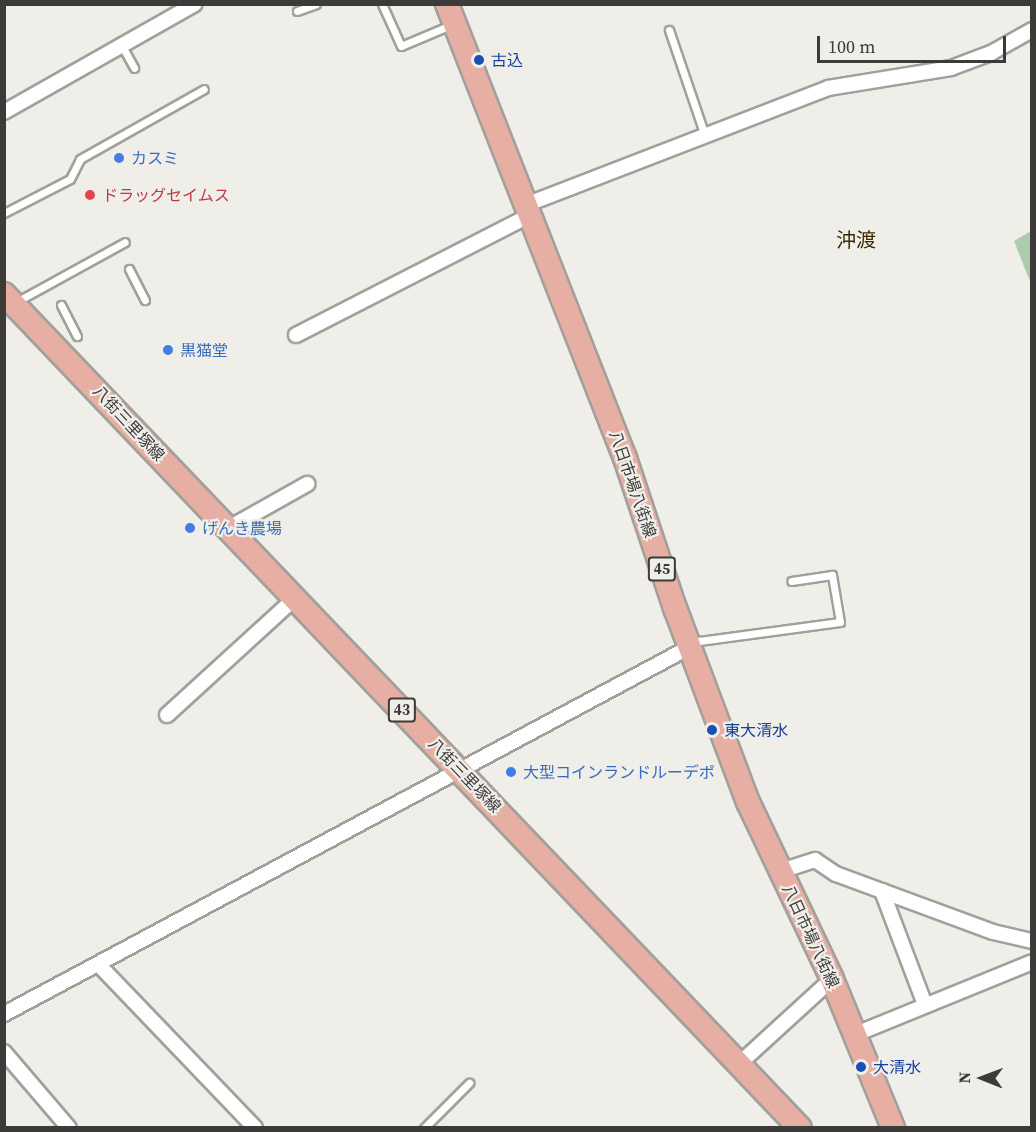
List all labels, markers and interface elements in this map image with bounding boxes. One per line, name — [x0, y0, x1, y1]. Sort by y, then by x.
scale bar — [820, 24, 1009, 62]
text: 100 m — [828, 34, 875, 59]
place label: 古込 — [491, 50, 523, 70]
marker: 古込 — [472, 53, 486, 67]
place label: カスミ — [131, 148, 179, 168]
marker: カスミ — [112, 151, 126, 165]
place label: ドラッグセイムス — [102, 185, 230, 205]
marker: ドラッグセイムス — [83, 188, 97, 202]
district label: 沖渡 — [836, 228, 876, 252]
place label: 黒猫堂 — [180, 340, 228, 360]
marker: 黒猫堂 — [161, 343, 175, 357]
street label: 八街三里塚線 — [89, 381, 169, 465]
street label: 八日市場八街線 — [606, 428, 660, 540]
place label: げんき農場 — [202, 518, 282, 538]
marker: げんき農場 — [183, 521, 197, 535]
road number: 45 — [647, 557, 677, 581]
road number: 43 — [387, 698, 417, 722]
place label: 東大清水 — [724, 720, 788, 740]
marker: 東大清水 — [705, 723, 719, 737]
street label: 八街三里塚線 — [425, 734, 505, 816]
place label: 大型コインランドルーデポ — [523, 762, 715, 782]
marker: 大型コインランドルーデポ — [504, 765, 518, 779]
street label: 八日市場八街線 — [779, 881, 843, 991]
north arrow — [952, 1048, 1012, 1108]
place label: 大清水 — [873, 1057, 921, 1077]
marker: 大清水 — [854, 1060, 868, 1074]
text: N — [953, 1072, 975, 1084]

